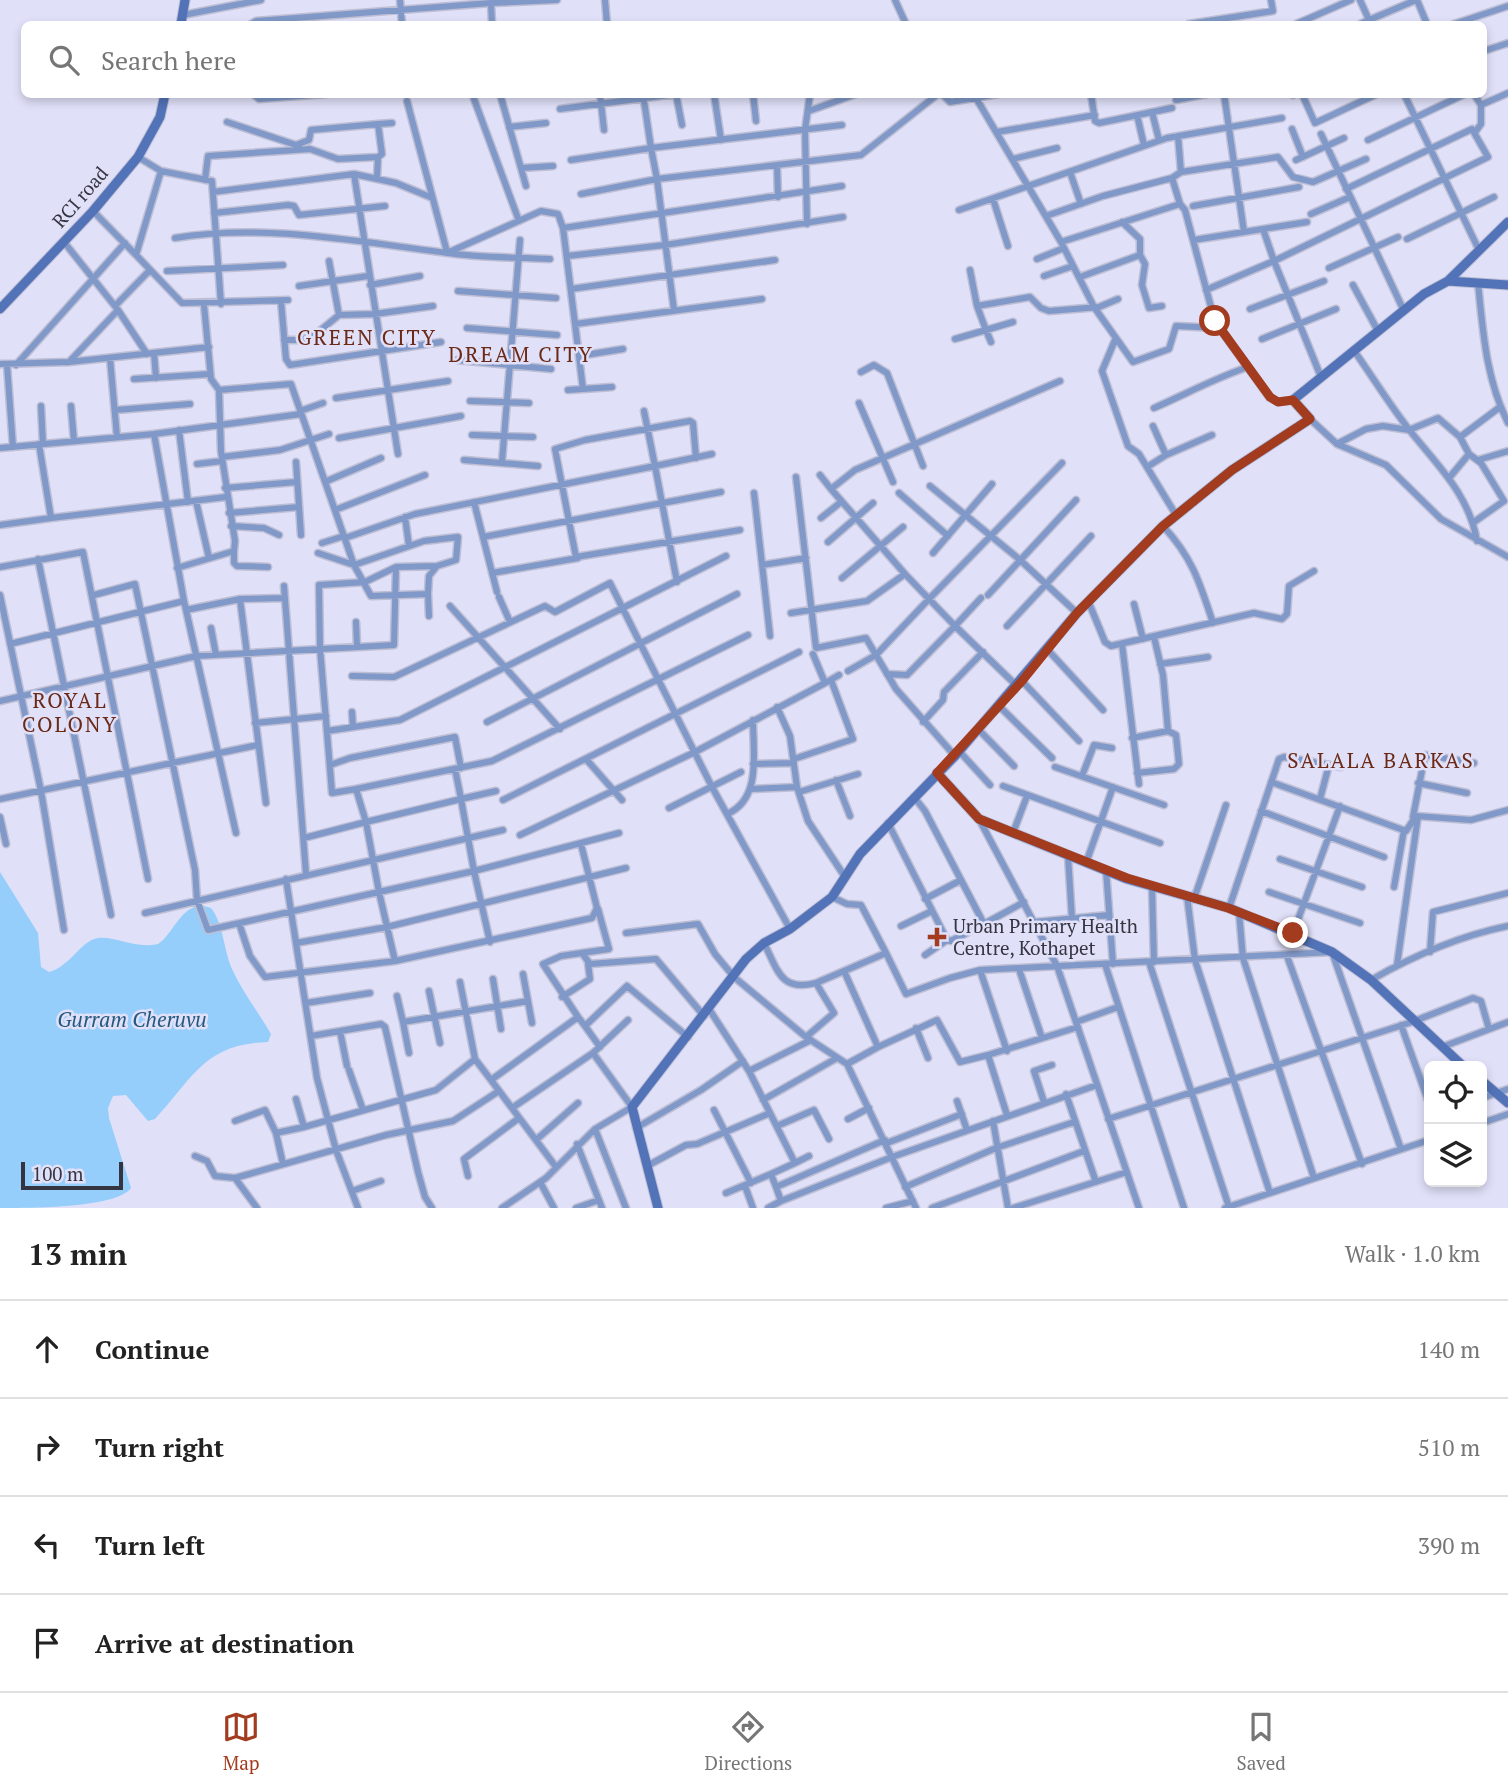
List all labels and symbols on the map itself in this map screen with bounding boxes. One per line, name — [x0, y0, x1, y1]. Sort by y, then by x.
street label: RCI road — [46, 161, 113, 232]
route start — [1199, 305, 1230, 336]
district label: GREEN CITY — [297, 323, 437, 351]
district label: DREAM CITY — [448, 340, 594, 368]
district label: ROYAL COLONY — [22, 686, 118, 738]
district label: SALALA BARKAS — [1287, 746, 1475, 774]
place label: Urban Primary Health Centre, Kothapet — [953, 913, 1138, 960]
route end — [1277, 917, 1308, 948]
marker: Urban Primary Health Centre, Kothapet — [927, 927, 947, 947]
water label: Gurram Cheruvu — [57, 1005, 207, 1033]
scale bar — [21, 1159, 122, 1191]

